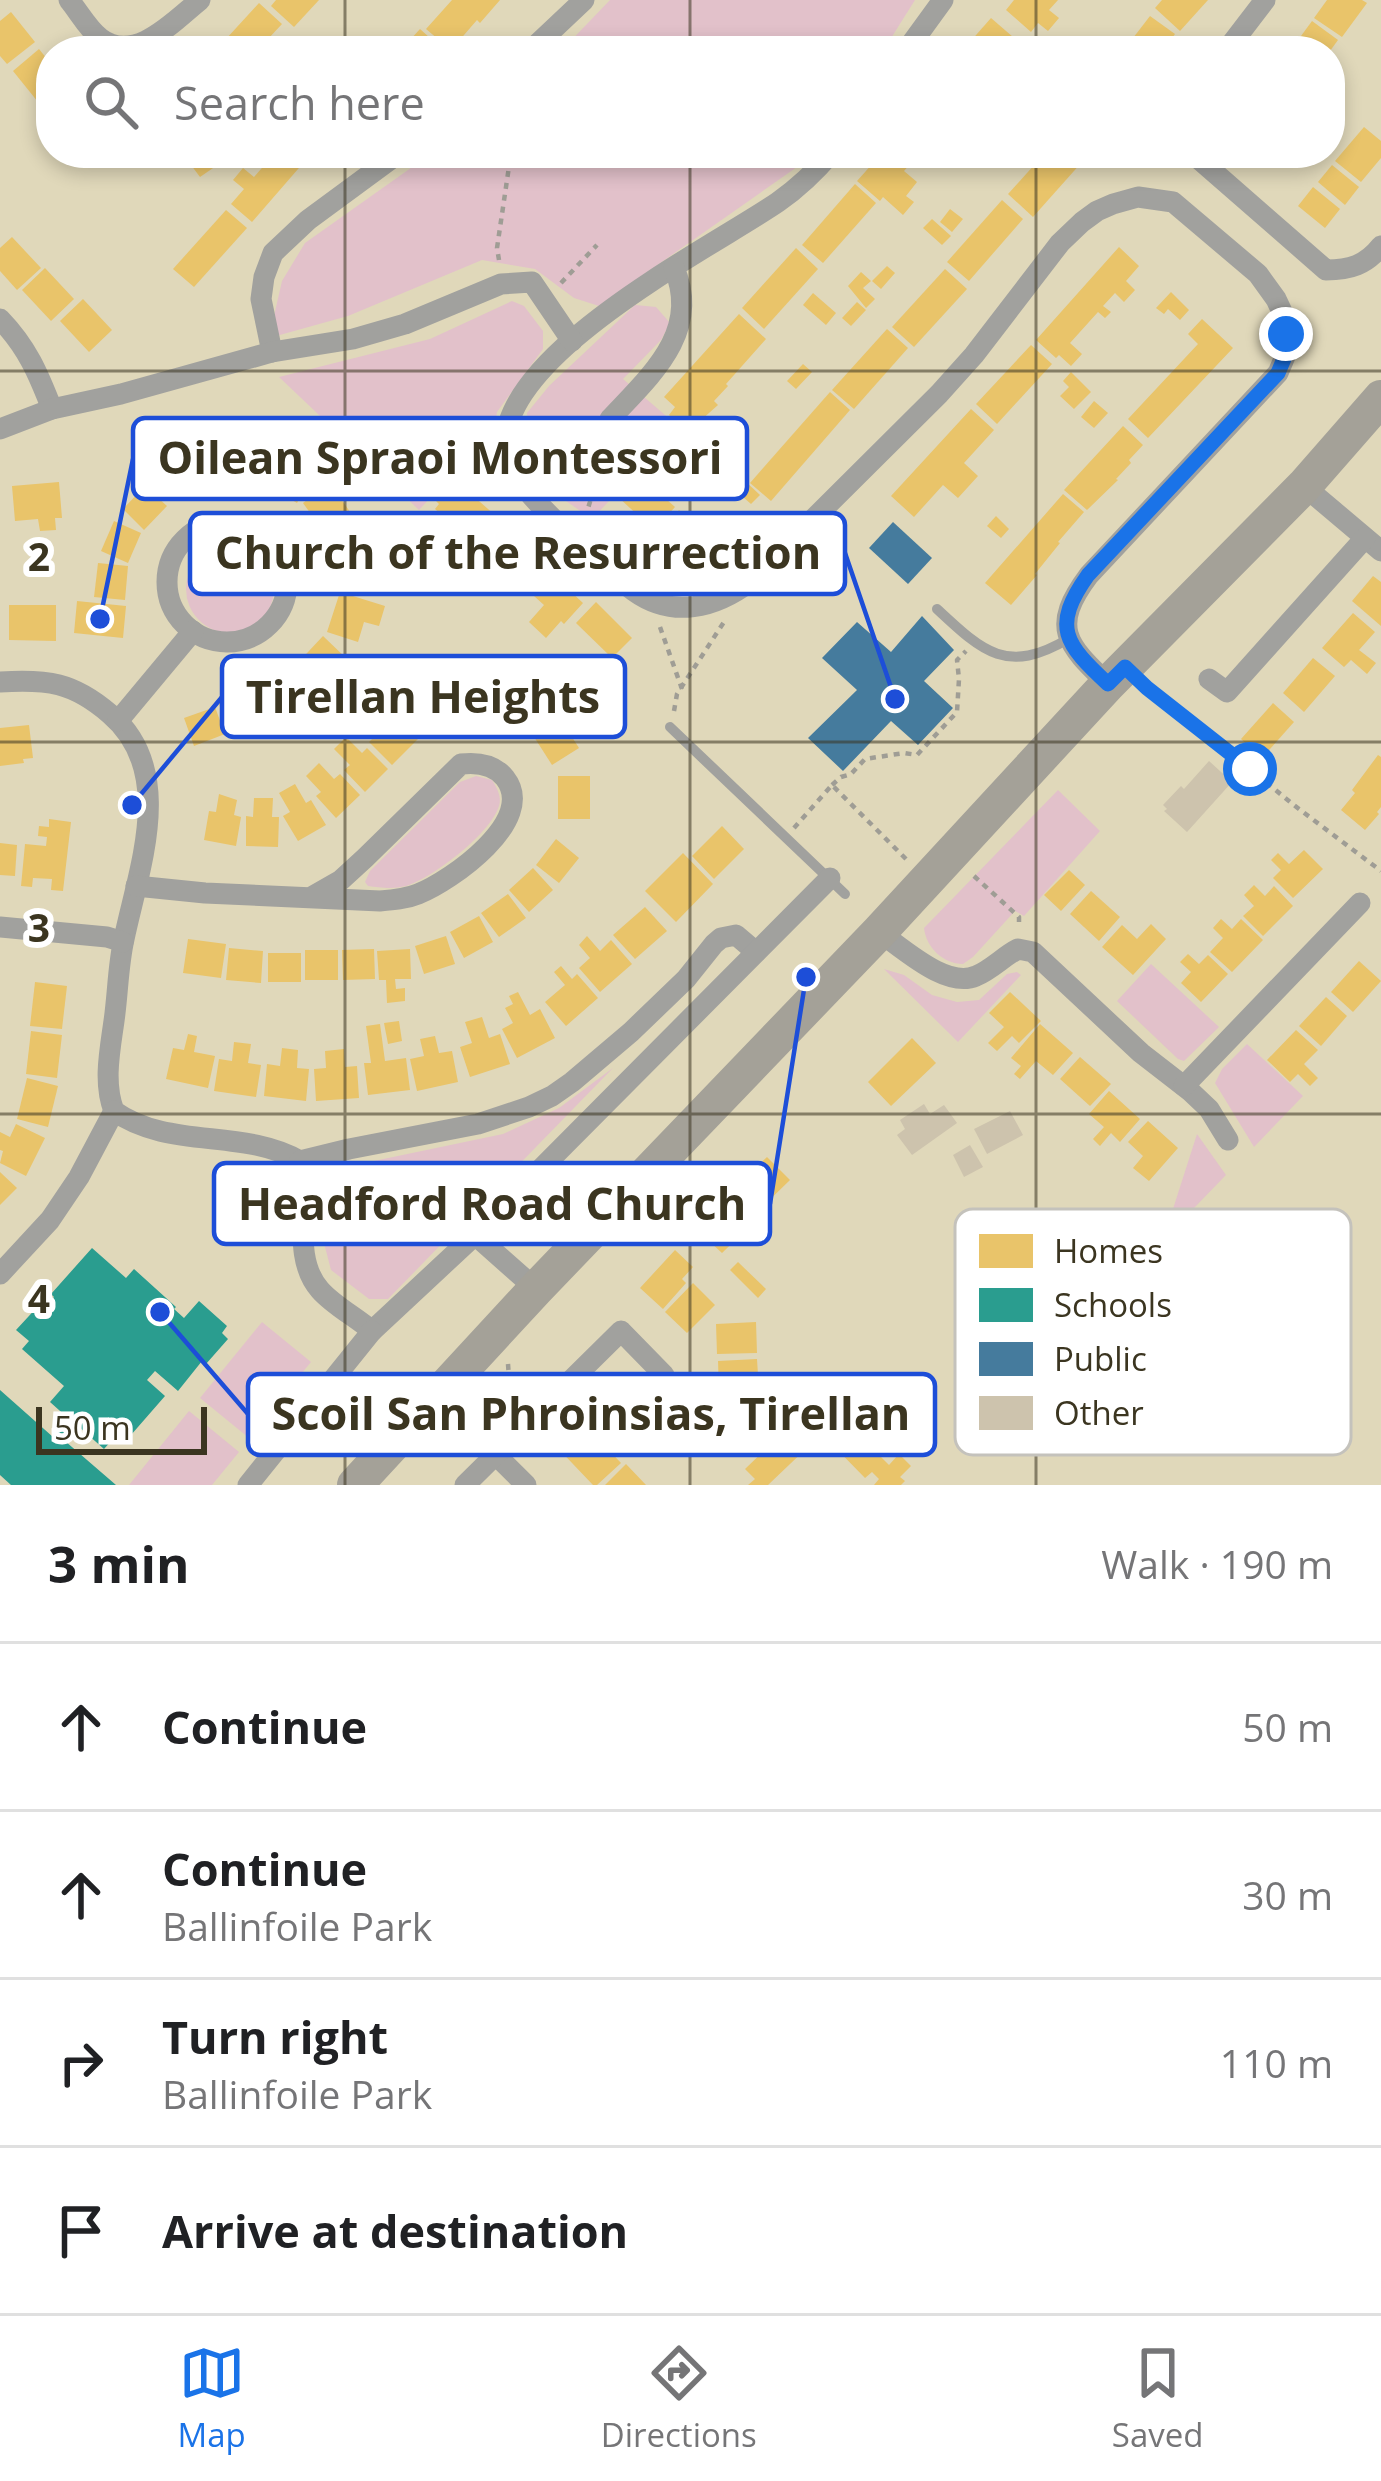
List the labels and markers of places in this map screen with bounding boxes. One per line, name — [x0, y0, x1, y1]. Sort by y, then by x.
callout: Oilean Spraoi Montessori — [133, 418, 747, 499]
callout: Church of the Resurrection — [190, 513, 845, 594]
callout: Tirellan Heights — [222, 656, 625, 737]
callout: Headford Road Church — [214, 1163, 770, 1244]
callout: Scoil San Phroinsias, Tirellan — [248, 1374, 935, 1455]

